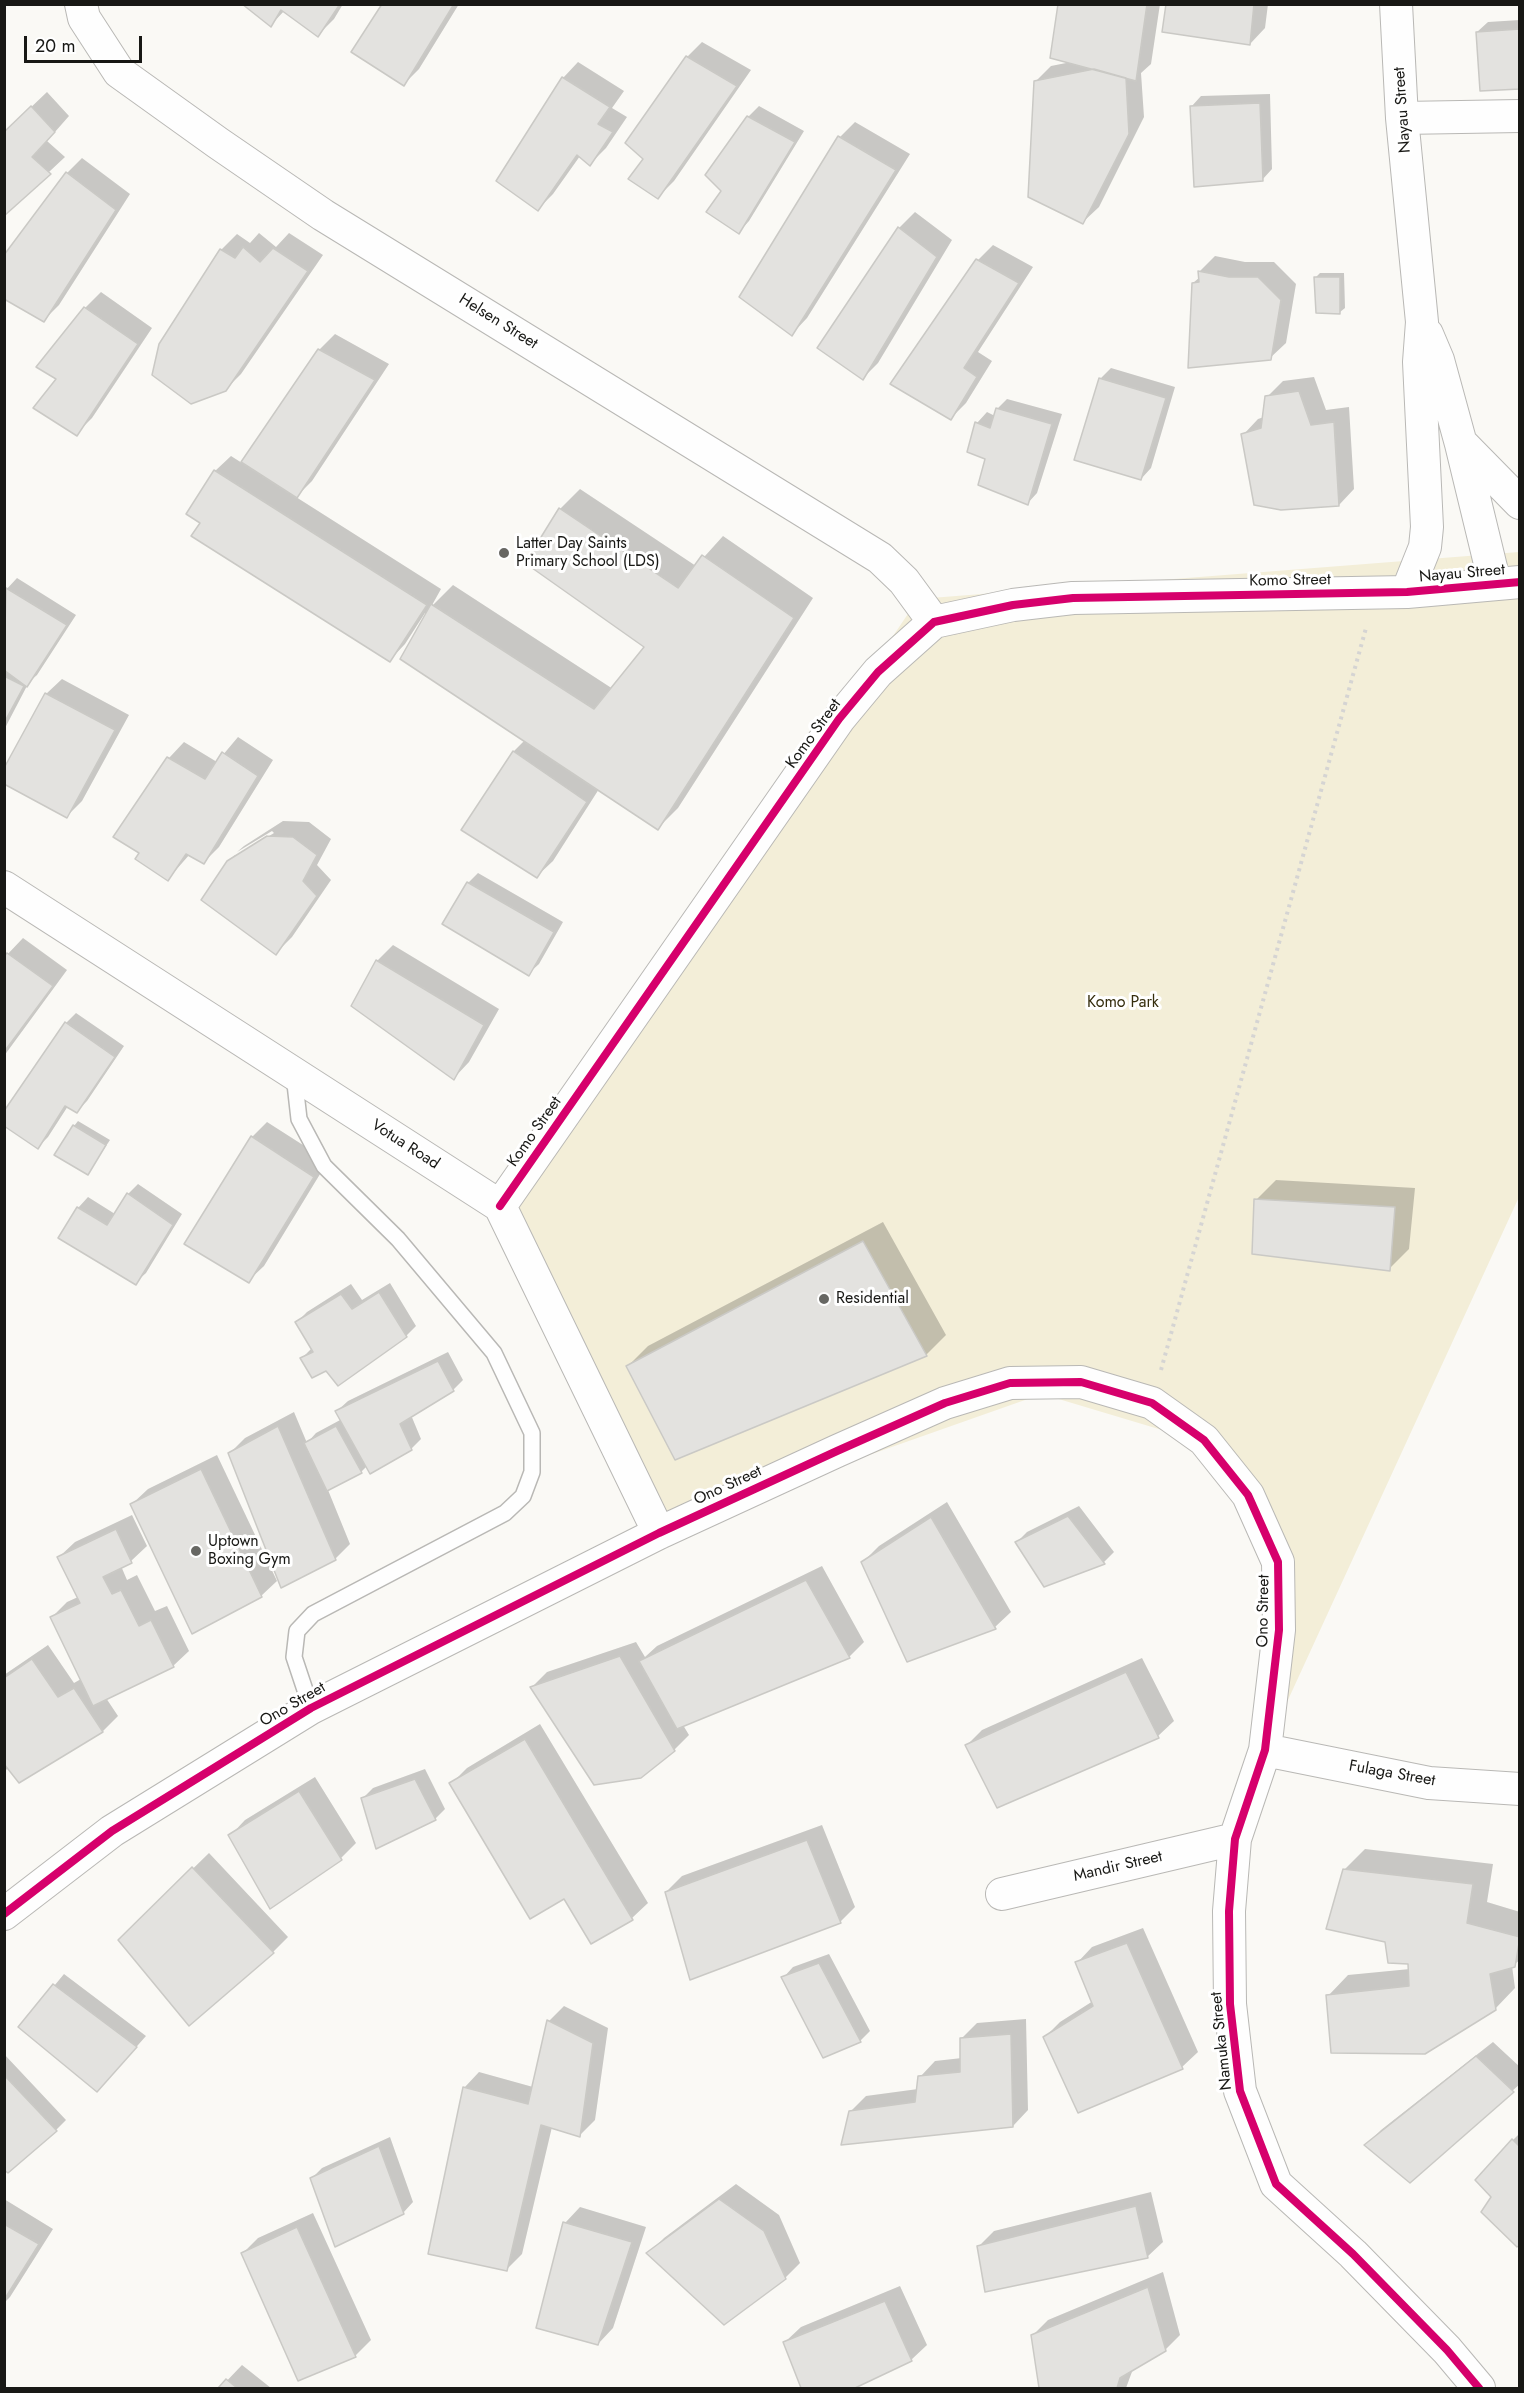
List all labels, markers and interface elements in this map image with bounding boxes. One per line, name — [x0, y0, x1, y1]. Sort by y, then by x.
scale bar — [27, 24, 146, 62]
text: 20 m — [35, 33, 75, 59]
street label: Nayau Street — [1390, 66, 1416, 154]
street label: Helsen Street — [455, 290, 541, 354]
place label: Latter Day Saints Primary School (LDS) — [516, 534, 660, 572]
marker: Latter Day Saints Primary School (LDS) — [497, 546, 511, 560]
street label: Nayau Street — [1418, 561, 1506, 587]
street label: Komo Street — [1249, 571, 1331, 591]
street label: Komo Street — [782, 695, 846, 773]
park label: Komo Park — [1087, 993, 1159, 1013]
street label: Komo Street — [504, 1093, 566, 1171]
street label: Votua Road — [367, 1116, 443, 1174]
place label: Residential — [836, 1289, 909, 1309]
marker: Residential — [817, 1292, 831, 1306]
street label: Ono Street — [691, 1462, 765, 1510]
place label: Uptown Boxing Gym — [208, 1532, 291, 1570]
marker: Uptown Boxing Gym — [189, 1544, 203, 1558]
street label: Ono Street — [1254, 1574, 1274, 1648]
street label: Ono Street — [257, 1678, 329, 1732]
street label: Fulaga Street — [1347, 1757, 1437, 1791]
street label: Mandir Street — [1072, 1847, 1164, 1887]
street label: Namuka Street — [1207, 1991, 1237, 2091]

